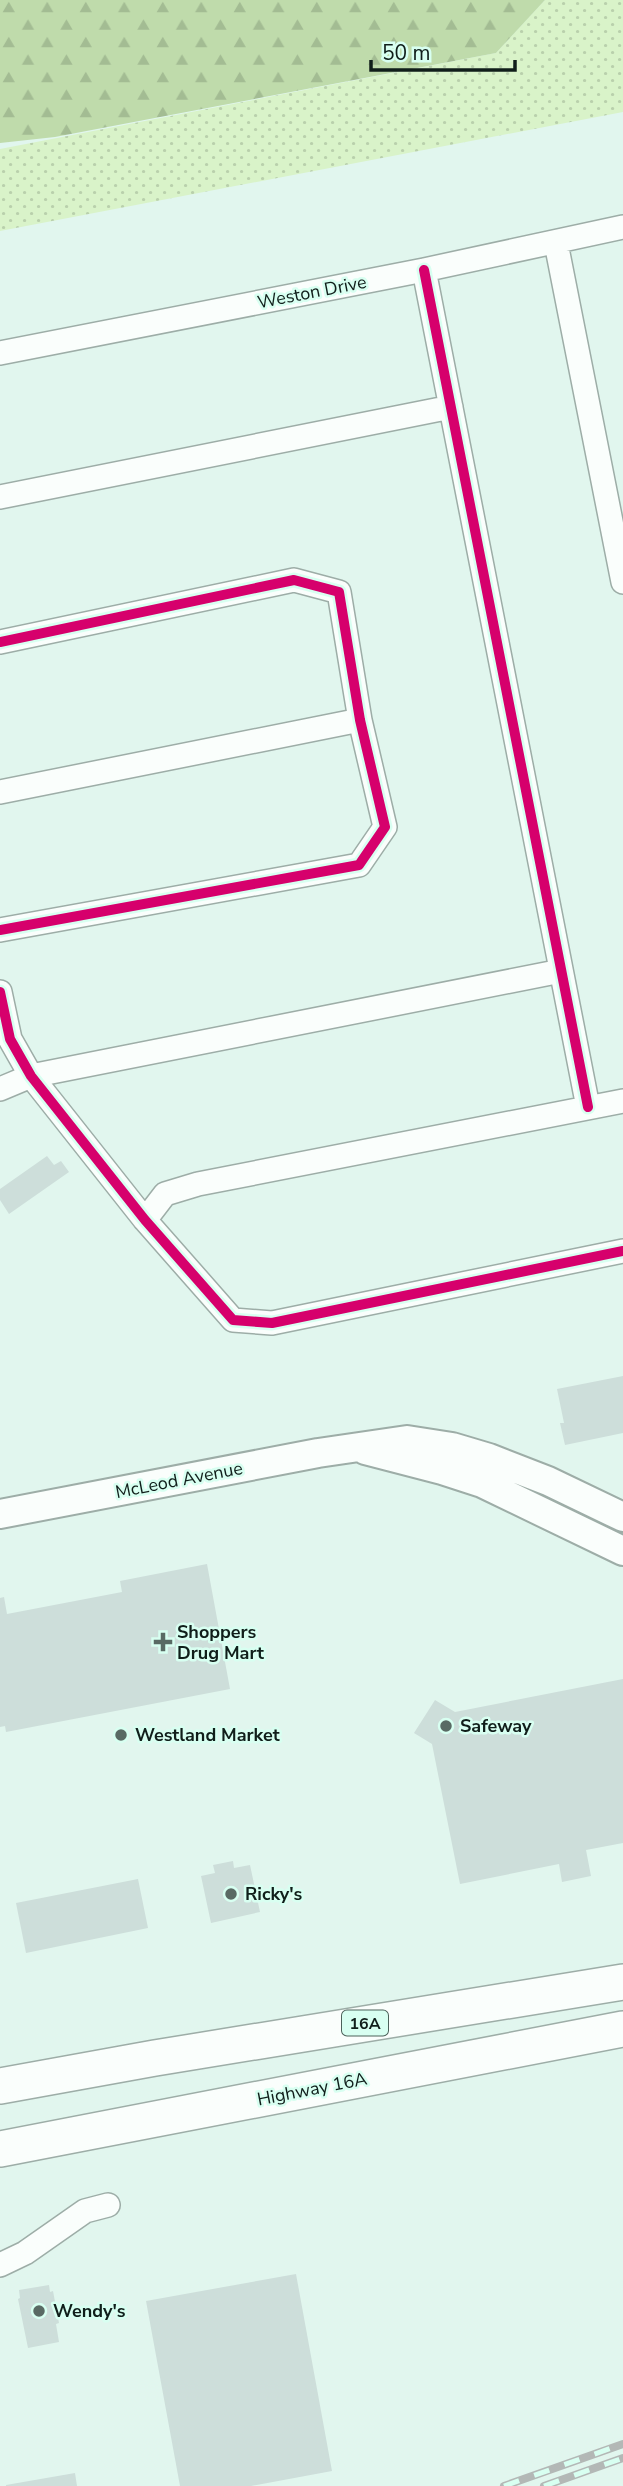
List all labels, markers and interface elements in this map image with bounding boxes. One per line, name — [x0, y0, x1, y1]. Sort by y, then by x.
scale bar — [371, 28, 514, 72]
text: 50 m — [382, 39, 431, 67]
street label: Weston Drive — [255, 270, 369, 314]
street label: McLeod Avenue — [113, 1456, 245, 1504]
place label: Shoppers Drug Mart — [177, 1620, 264, 1665]
marker: Shoppers Drug Mart — [155, 1634, 171, 1650]
place label: Safeway — [460, 1714, 532, 1738]
marker: Safeway — [438, 1718, 454, 1734]
place label: Westland Market — [135, 1723, 280, 1747]
marker: Westland Market — [113, 1727, 129, 1743]
place label: Ricky's — [245, 1882, 303, 1906]
marker: Ricky's — [223, 1886, 239, 1902]
road number: 16A — [342, 2010, 388, 2036]
street label: Highway 16A — [255, 2067, 369, 2111]
place label: Wendy's — [53, 2299, 126, 2323]
marker: Wendy's — [31, 2303, 47, 2319]

